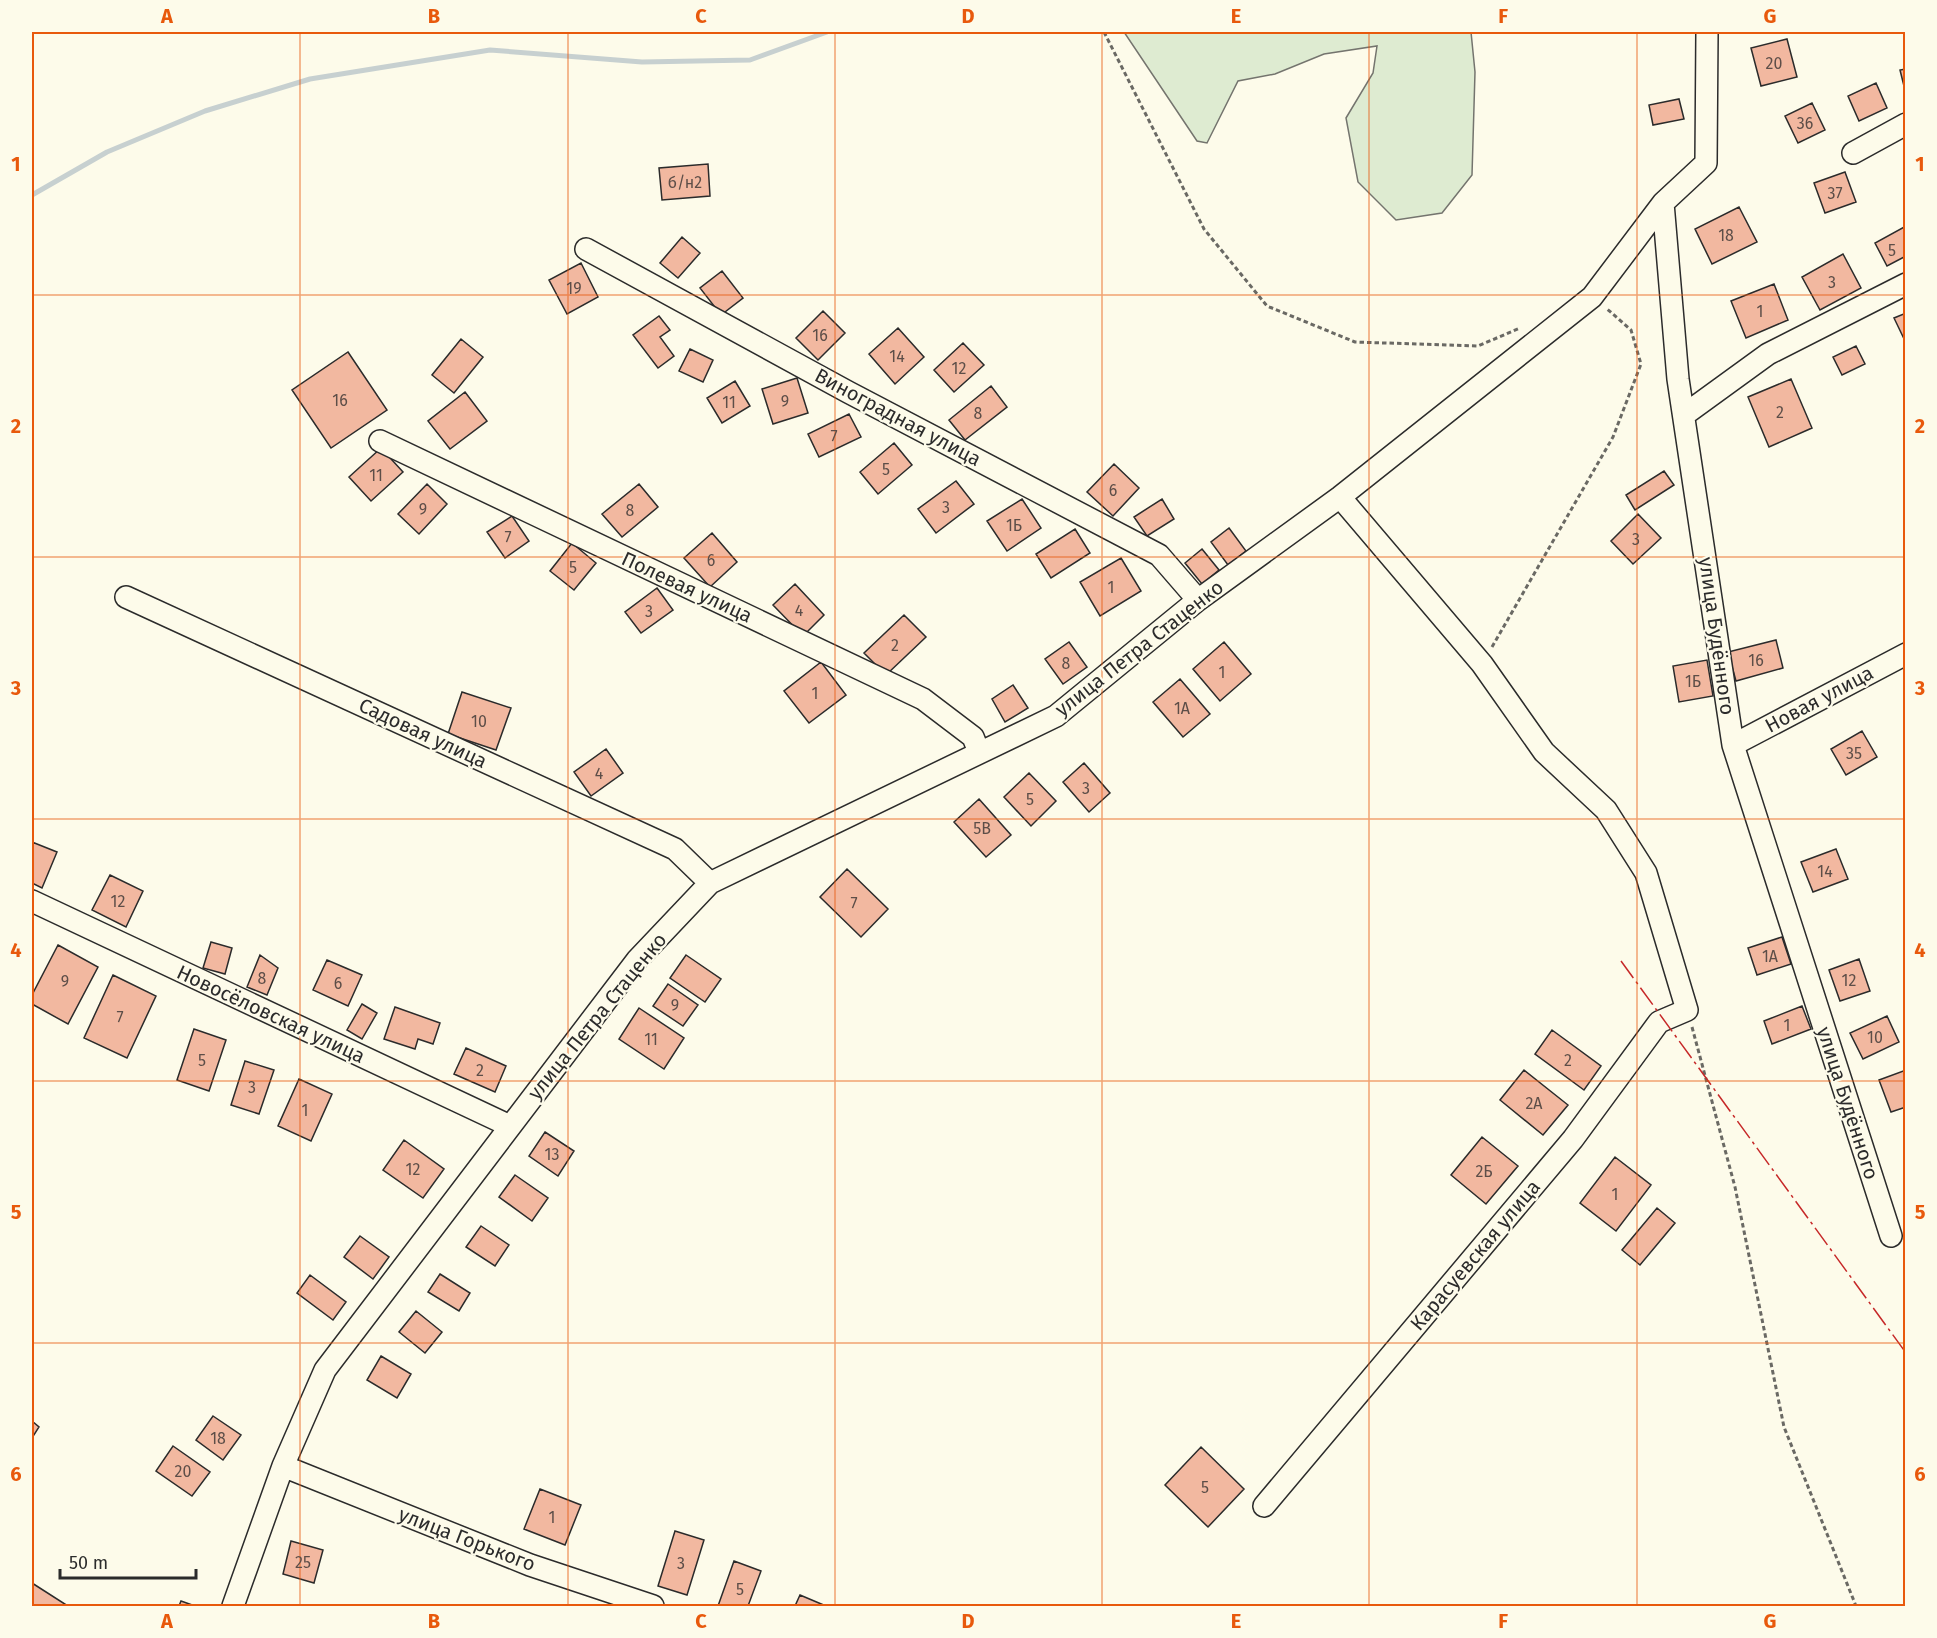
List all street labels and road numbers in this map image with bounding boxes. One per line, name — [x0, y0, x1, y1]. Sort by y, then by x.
street label: Виноградная улица — [811, 363, 985, 471]
street label: Полевая улица — [618, 546, 756, 628]
street label: улица Будённого — [1694, 555, 1740, 717]
street label: улица Петра Стаценко — [1050, 575, 1228, 721]
street label: Новая улица — [1761, 660, 1877, 738]
street label: Садовая улица — [355, 693, 491, 773]
street label: улица Петра Стаценко — [522, 928, 672, 1104]
street label: Новосёловская улица — [173, 960, 369, 1068]
street label: улица Будённого — [1812, 1024, 1884, 1182]
street label: Карасуевская улица — [1405, 1175, 1545, 1335]
street label: улица Горького — [395, 1502, 539, 1576]

